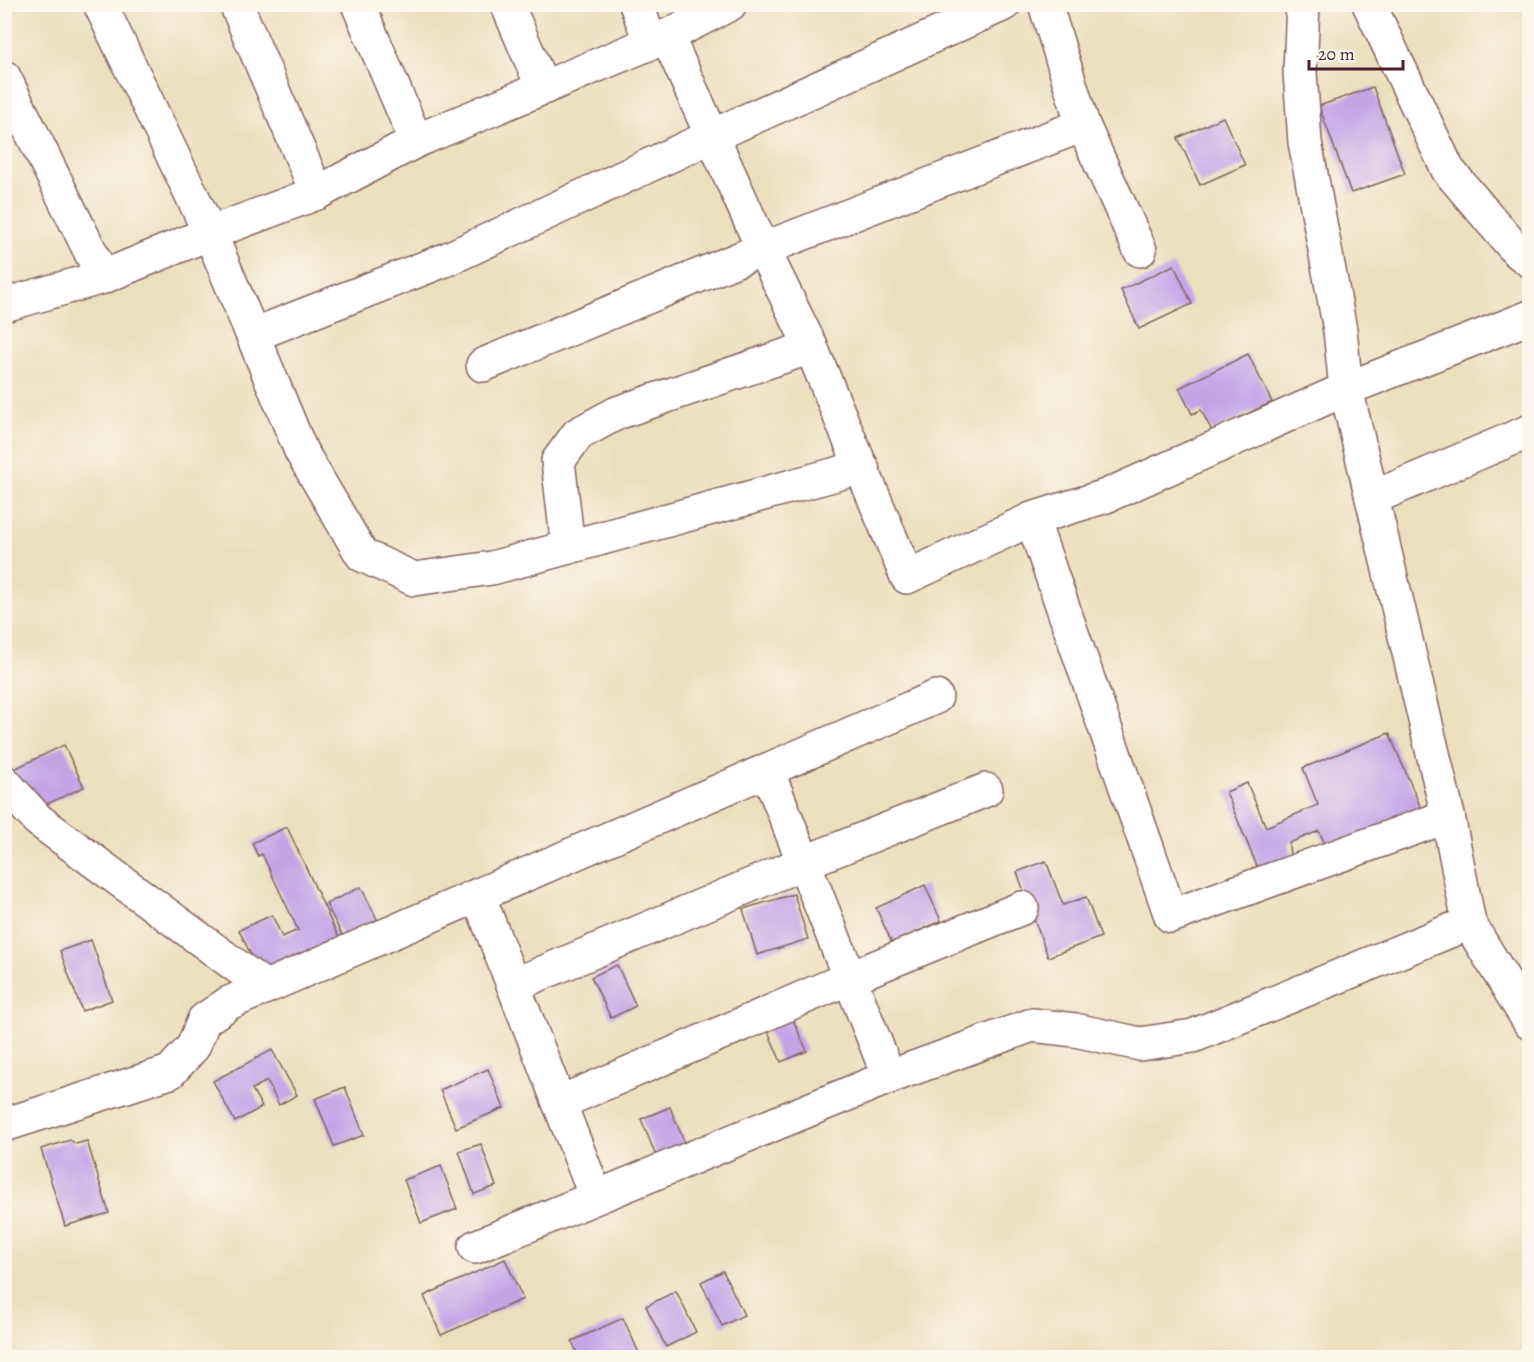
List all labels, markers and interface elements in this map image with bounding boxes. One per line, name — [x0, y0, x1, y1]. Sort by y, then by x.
scale bar — [1309, 33, 1404, 71]
text: 20 m — [1318, 42, 1355, 66]

